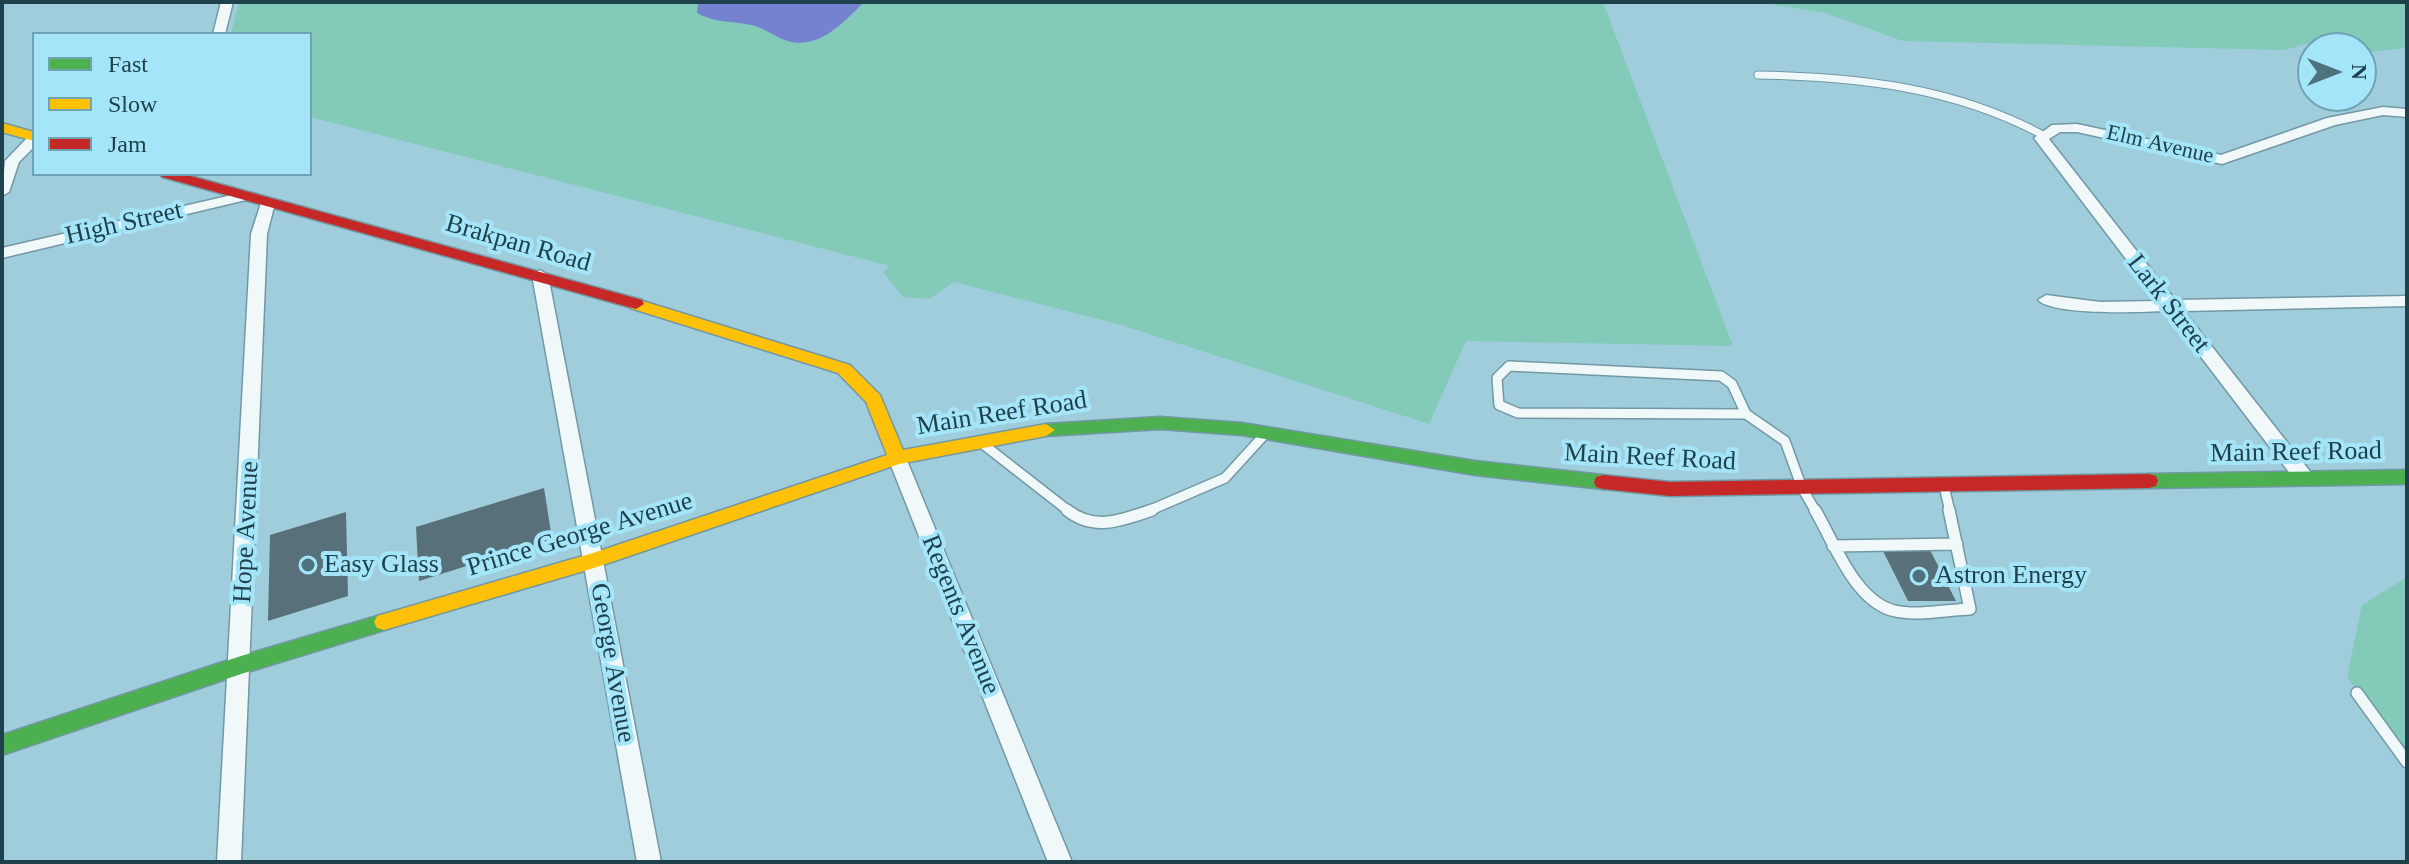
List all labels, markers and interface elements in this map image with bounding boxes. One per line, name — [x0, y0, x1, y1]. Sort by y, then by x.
legend — [32, 32, 312, 176]
north arrow — [2297, 32, 2377, 112]
text: Fast — [108, 51, 148, 77]
text: N — [2347, 64, 2372, 80]
text: Slow — [108, 91, 157, 117]
street label: Elm Avenue — [2104, 120, 2216, 170]
text: Jam — [108, 131, 147, 157]
street label: High Street — [62, 195, 186, 253]
street label: Brakpan Road — [442, 208, 594, 280]
street label: Lark Street — [2120, 249, 2216, 359]
street label: Main Reef Road — [915, 385, 1089, 443]
street label: Main Reef Road — [2210, 436, 2382, 470]
street label: Main Reef Road — [1563, 438, 1737, 478]
street label: Hope Avenue — [228, 460, 266, 604]
street label: Prince George Avenue — [463, 486, 697, 584]
street label: Regents Avenue — [914, 531, 1006, 699]
place label: Easy Glass — [324, 549, 439, 581]
marker: Easy Glass — [299, 556, 317, 574]
place label: Astron Energy — [1935, 560, 2087, 592]
marker: Astron Energy — [1910, 567, 1928, 585]
street label: George Avenue — [583, 581, 641, 745]

